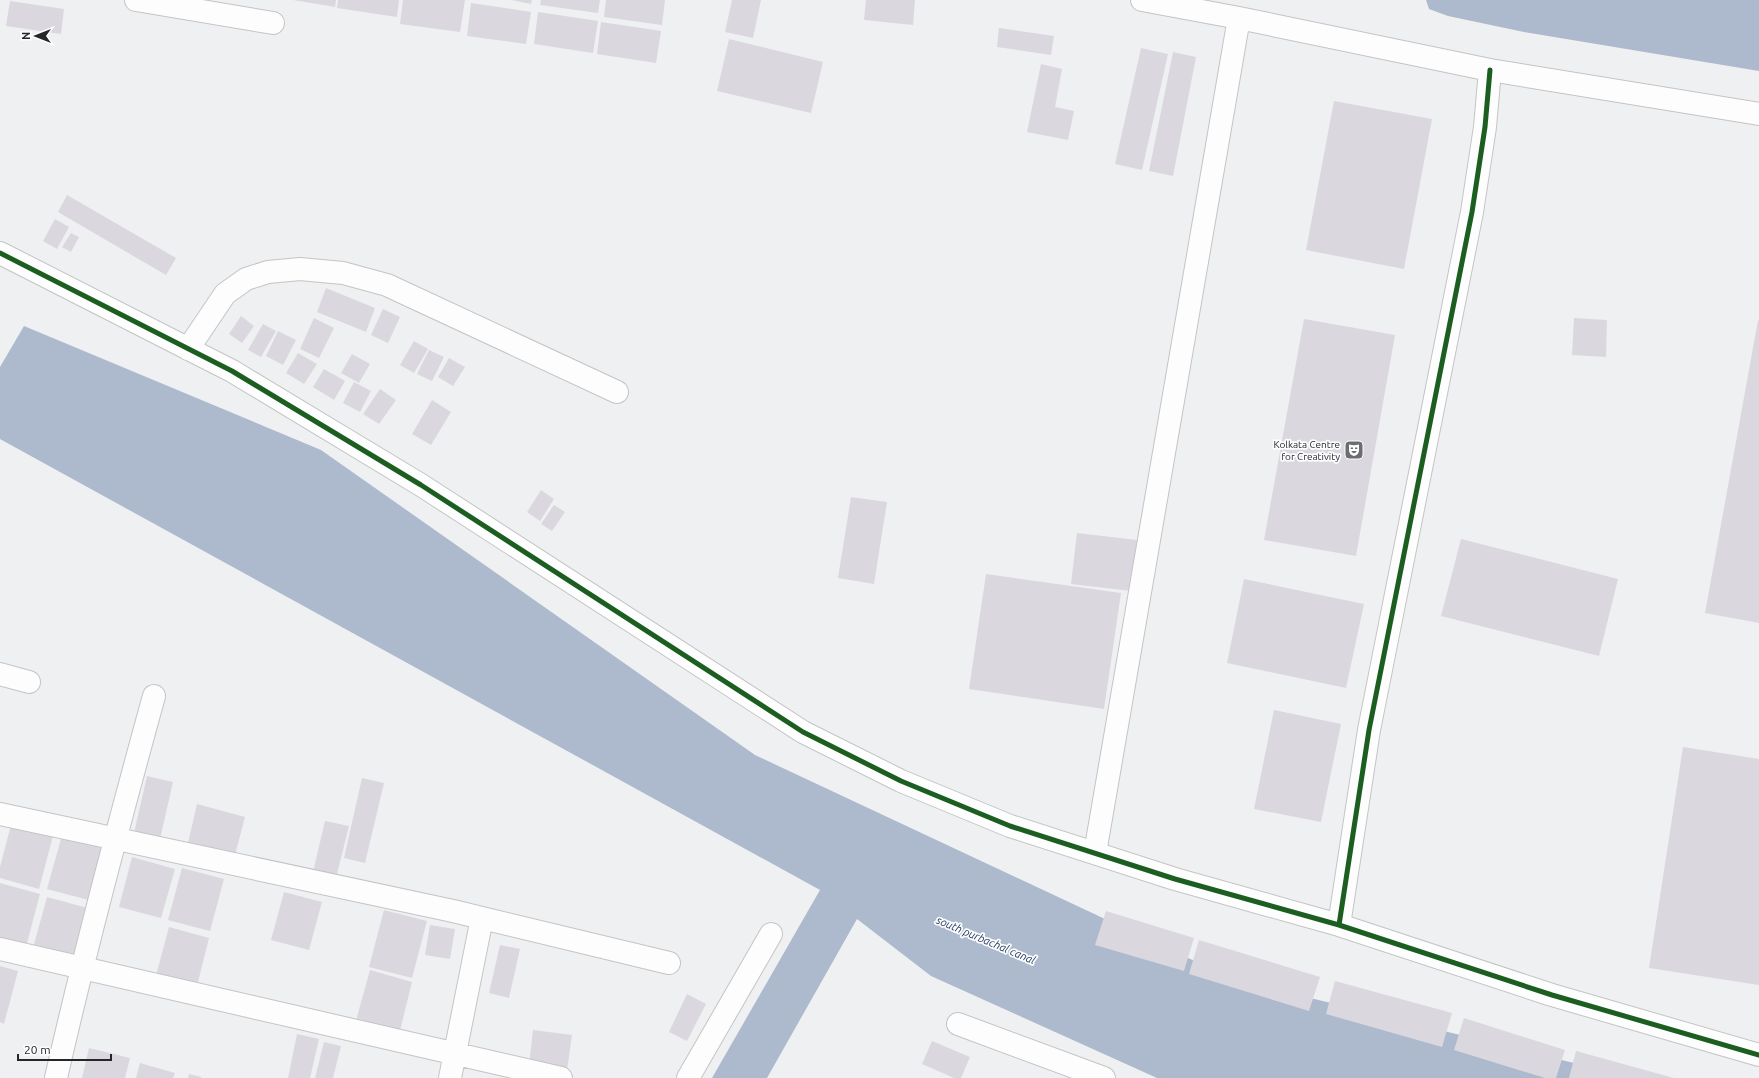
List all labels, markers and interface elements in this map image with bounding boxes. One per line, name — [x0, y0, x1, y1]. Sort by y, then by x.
north arrow — [16, 16, 56, 56]
text: N — [20, 32, 32, 40]
place label: Kolkata Centre for Creativity — [1273, 439, 1340, 462]
theatre icon: Kolkata Centre for Creativity — [1343, 439, 1365, 461]
water label: south purbachal canal — [934, 913, 1037, 966]
scale bar — [18, 1036, 111, 1062]
text: 20 m — [24, 1043, 51, 1056]

